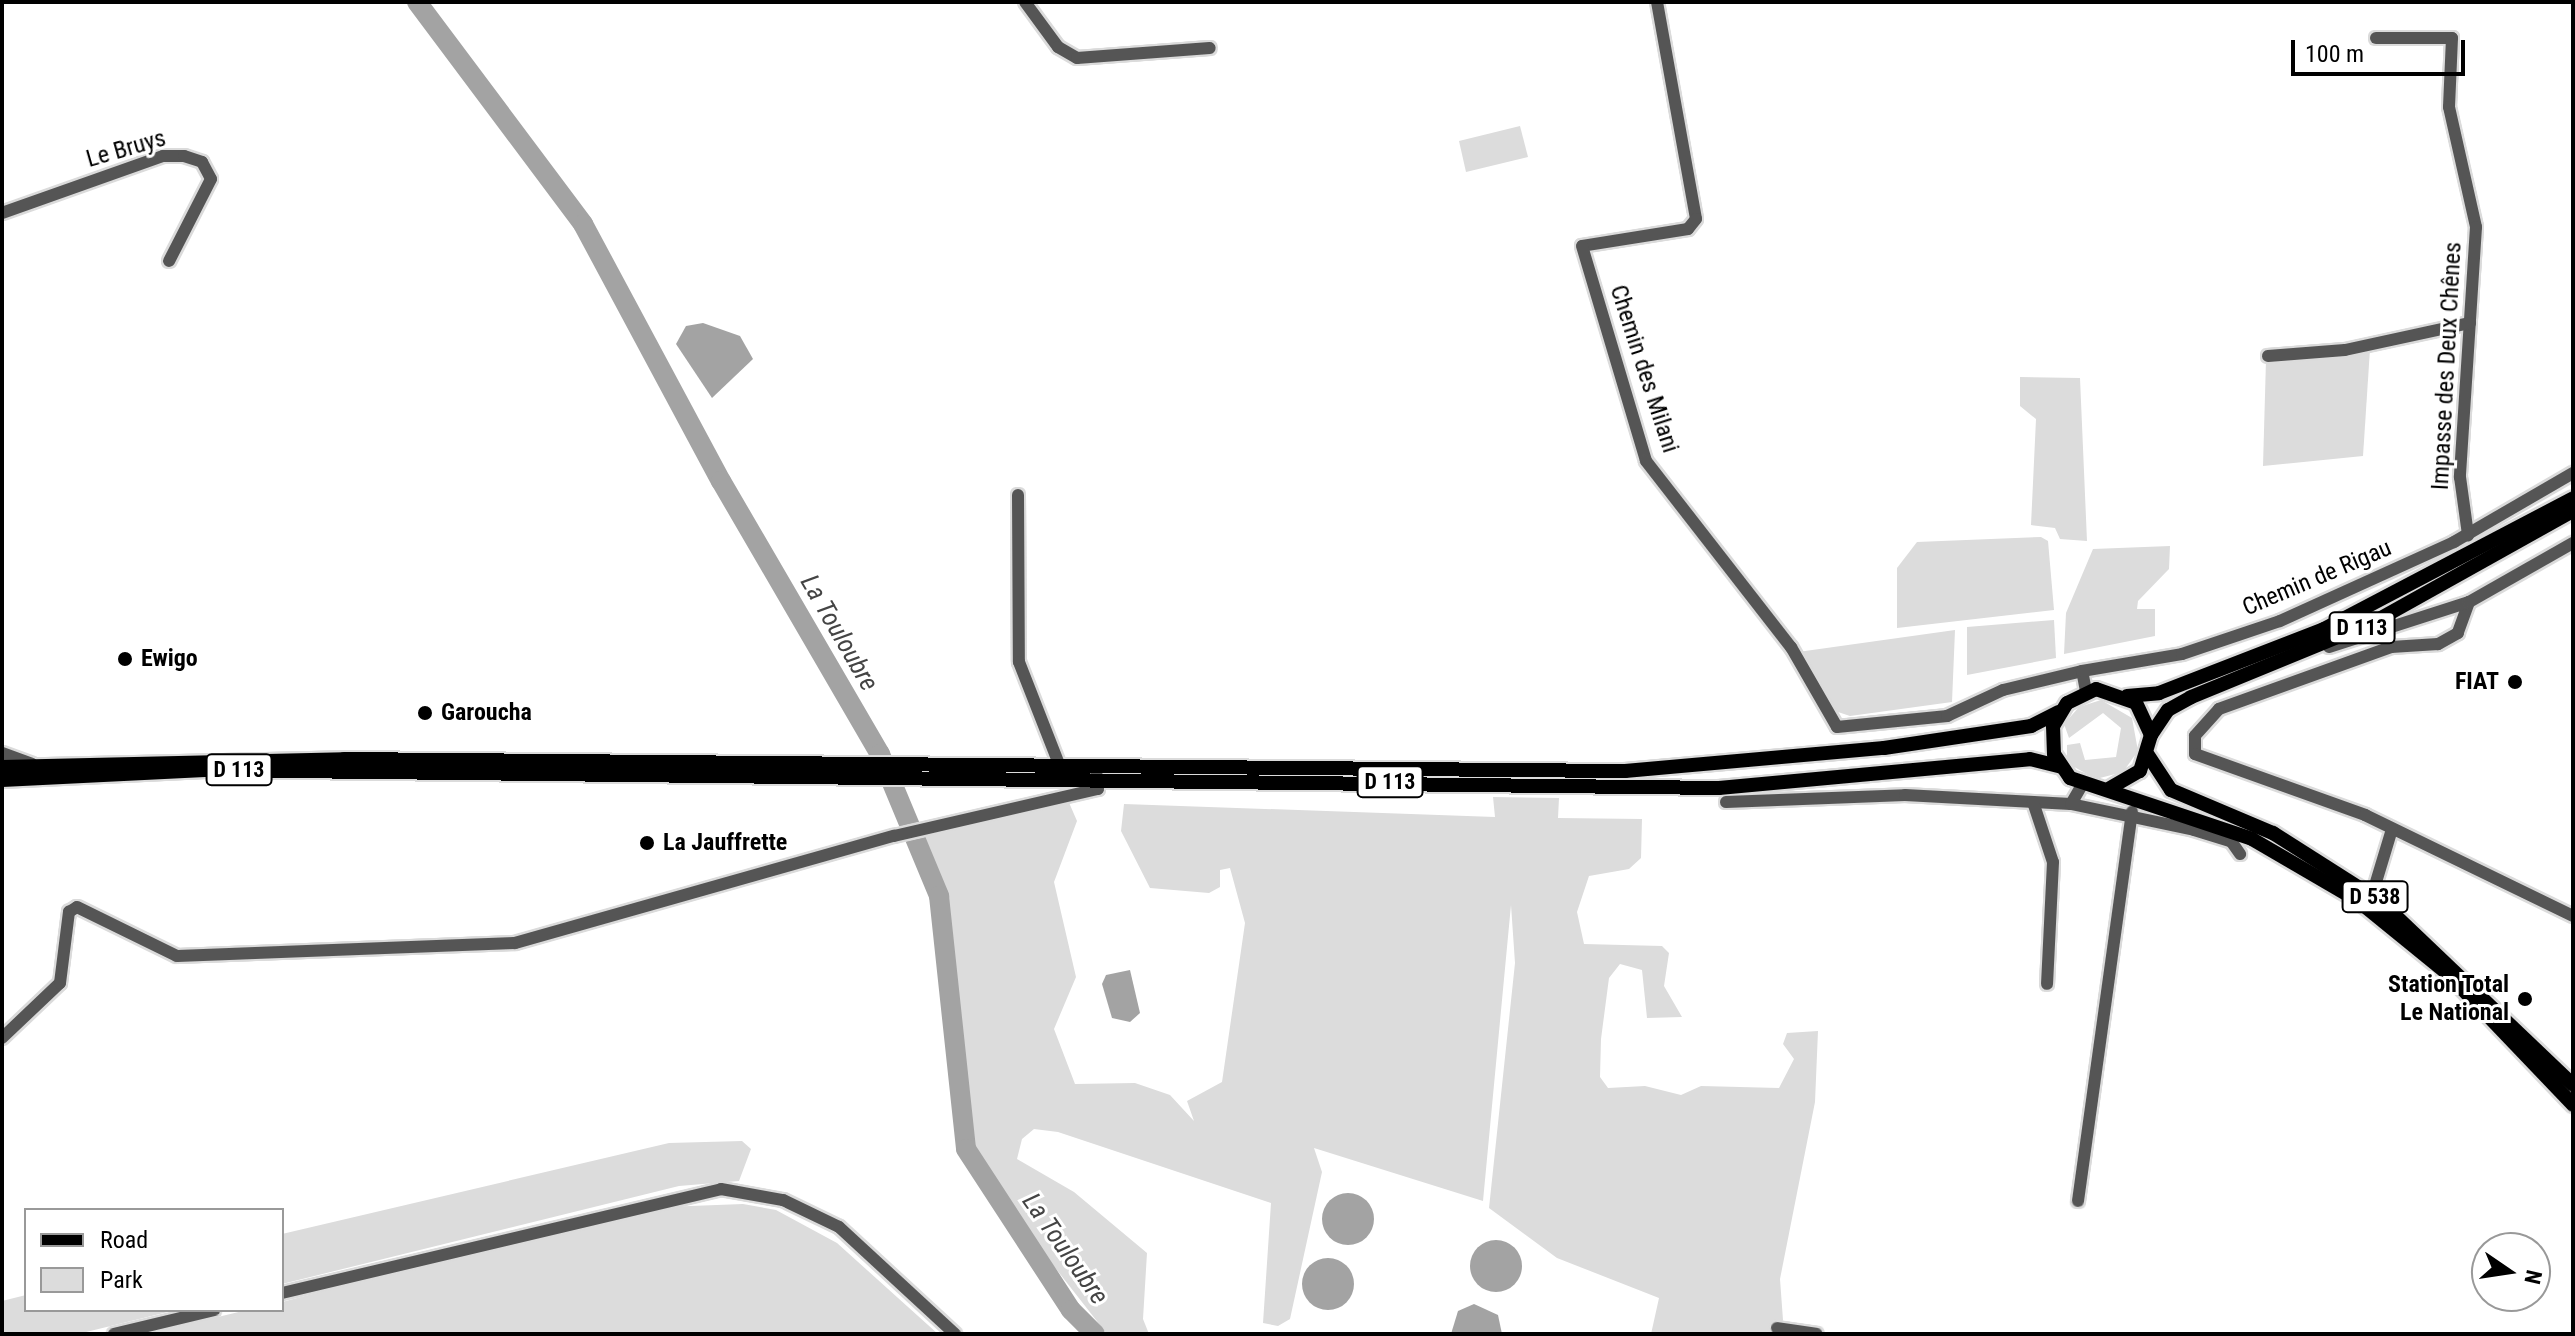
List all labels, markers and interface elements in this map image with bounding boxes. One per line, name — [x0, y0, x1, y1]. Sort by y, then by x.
scale bar — [2295, 24, 2469, 74]
text: 100 m — [2305, 40, 2364, 68]
street label: Le Bruys — [83, 124, 169, 174]
street label: Impasse des Deux Chênes — [2426, 241, 2468, 491]
street label: Chemin des Milani — [1603, 282, 1685, 456]
street label: Chemin de Rigau — [2238, 534, 2396, 622]
water label: La Touloubre — [793, 569, 885, 697]
road number: D 113 — [2328, 610, 2396, 646]
place label: Ewigo — [141, 645, 198, 673]
marker: Ewigo — [116, 650, 134, 668]
place label: FIAT — [2455, 668, 2499, 696]
marker: FIAT — [2506, 673, 2524, 691]
place label: Garoucha — [441, 699, 532, 727]
marker: Garoucha — [416, 704, 434, 722]
road number: D 113 — [205, 752, 273, 788]
road number: D 113 — [1356, 764, 1424, 800]
place label: La Jauffrette — [663, 829, 787, 857]
marker: La Jauffrette — [638, 834, 656, 852]
road number: D 538 — [2341, 879, 2409, 915]
place label: Station Total Le National — [2387, 971, 2509, 1027]
marker: Station Total Le National — [2516, 990, 2534, 1008]
water label: La Touloubre — [1015, 1187, 1115, 1311]
legend — [24, 1208, 284, 1312]
text: Road — [100, 1226, 148, 1254]
north arrow — [2471, 1232, 2551, 1312]
text: Park — [100, 1266, 143, 1294]
text: N — [2519, 1268, 2547, 1286]

